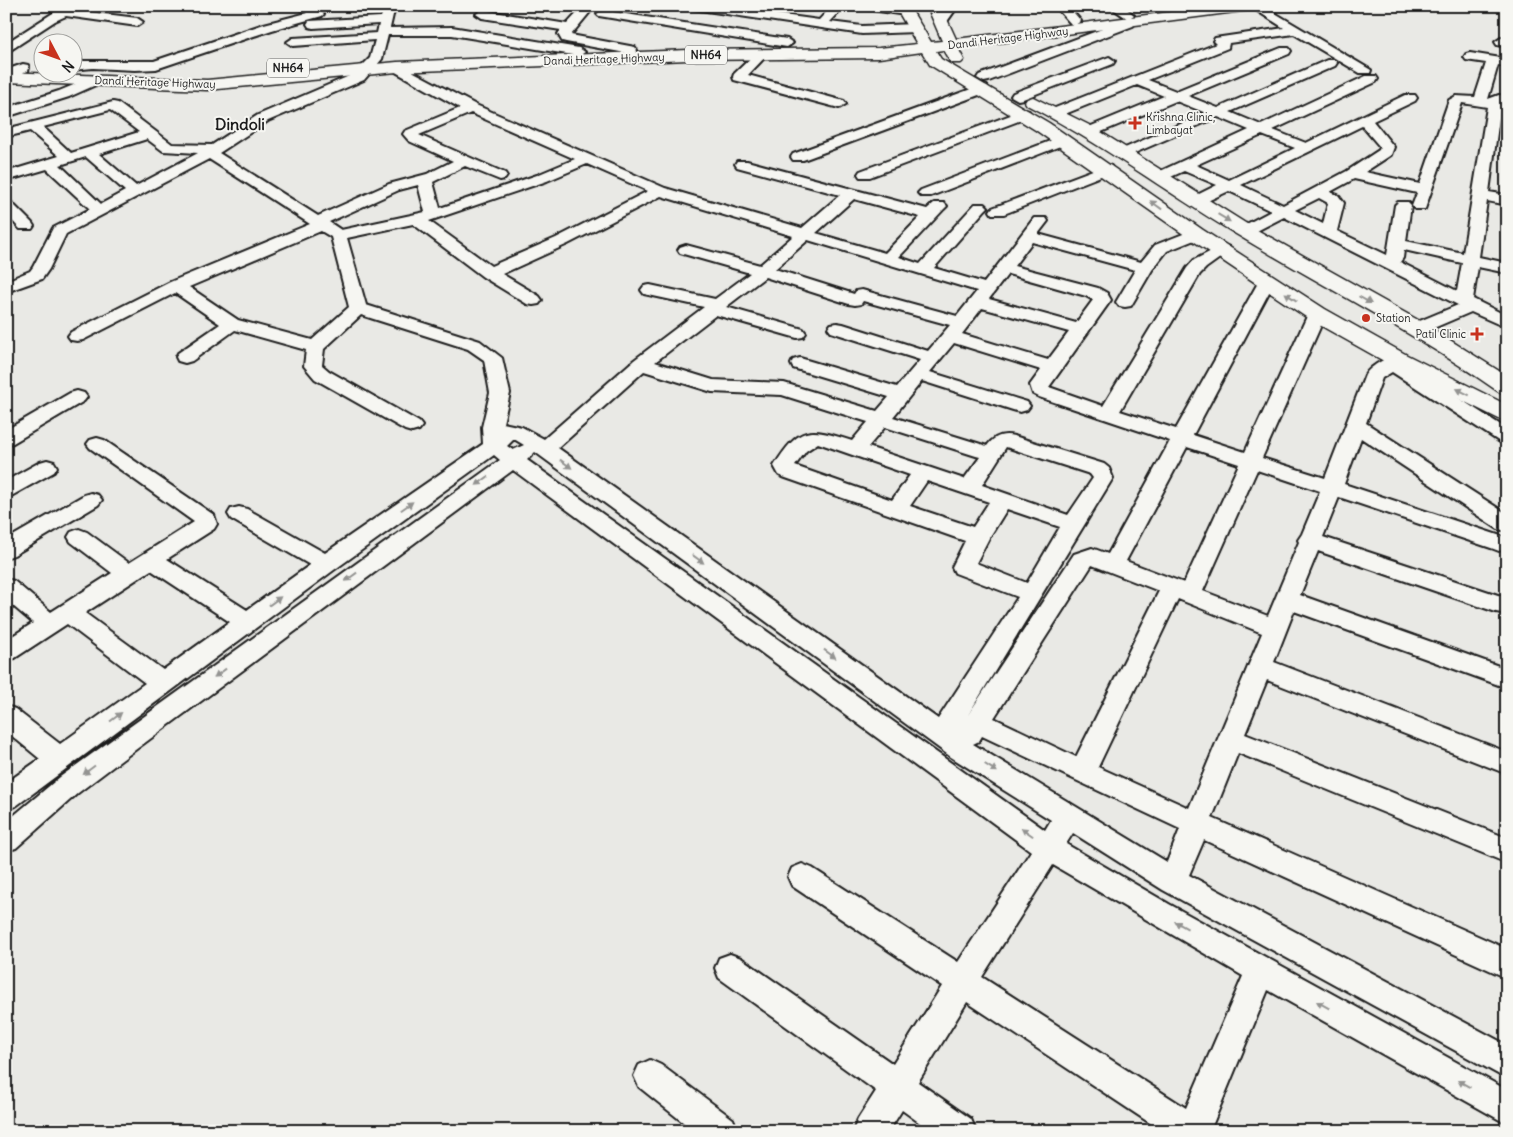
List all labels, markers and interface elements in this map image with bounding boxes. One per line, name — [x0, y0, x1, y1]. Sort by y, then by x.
street label: Dandi Heritage Highway — [947, 24, 1069, 52]
north arrow — [32, 32, 82, 82]
road number: NH64 — [685, 46, 727, 64]
street label: Dandi Heritage Highway — [543, 50, 665, 68]
text: N — [58, 57, 78, 76]
road number: NH64 — [267, 58, 309, 78]
street label: Dandi Heritage Highway — [94, 73, 216, 91]
place label: Krishna Clinic, Limbayat — [1146, 110, 1215, 137]
district label: Dindoli — [215, 114, 265, 134]
marker: Krishna Clinic, Limbayat — [1128, 116, 1142, 130]
one-way arrow — [1150, 200, 1163, 210]
one-way arrow — [1217, 214, 1230, 223]
one-way arrow — [1284, 292, 1297, 301]
one-way arrow — [1358, 295, 1371, 304]
place label: Station — [1376, 311, 1411, 325]
marker: Station — [1360, 312, 1372, 324]
place label: Patil Clinic — [1416, 327, 1466, 341]
marker: Patil Clinic — [1470, 327, 1484, 341]
one-way arrow — [1456, 388, 1470, 396]
one-way arrow — [559, 459, 573, 469]
one-way arrow — [475, 476, 489, 486]
one-way arrow — [400, 501, 414, 511]
one-way arrow — [691, 554, 705, 564]
one-way arrow — [344, 572, 358, 582]
one-way arrow — [268, 595, 281, 606]
one-way arrow — [823, 649, 836, 659]
one-way arrow — [213, 668, 227, 678]
one-way arrow — [109, 712, 123, 722]
one-way arrow — [984, 763, 997, 773]
one-way arrow — [82, 765, 96, 775]
one-way arrow — [1020, 827, 1034, 837]
one-way arrow — [1174, 921, 1188, 929]
one-way arrow — [1316, 1000, 1329, 1009]
one-way arrow — [1458, 1080, 1471, 1089]

